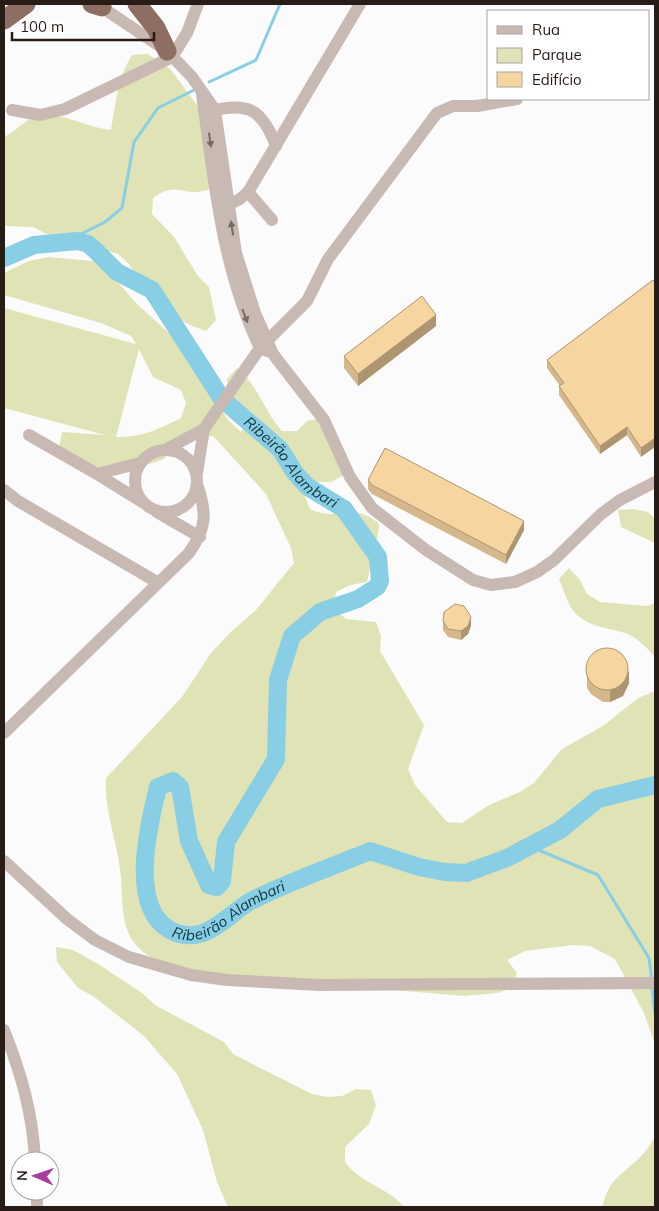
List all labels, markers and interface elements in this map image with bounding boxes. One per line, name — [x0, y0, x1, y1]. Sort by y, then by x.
scale bar — [12, 10, 155, 42]
legend — [487, 10, 649, 100]
text: 100 m — [20, 17, 64, 36]
text: Rua — [532, 20, 560, 39]
text: Parque — [532, 45, 582, 64]
text: Edifício — [532, 70, 582, 89]
one-way arrow — [206, 132, 214, 148]
one-way arrow — [228, 220, 236, 236]
one-way arrow — [242, 308, 249, 323]
water label: Ribeirão Alambari — [240, 412, 342, 512]
water label: Ribeirão Alambari — [170, 876, 288, 945]
north arrow — [10, 1151, 60, 1201]
text: N — [13, 1170, 31, 1181]

